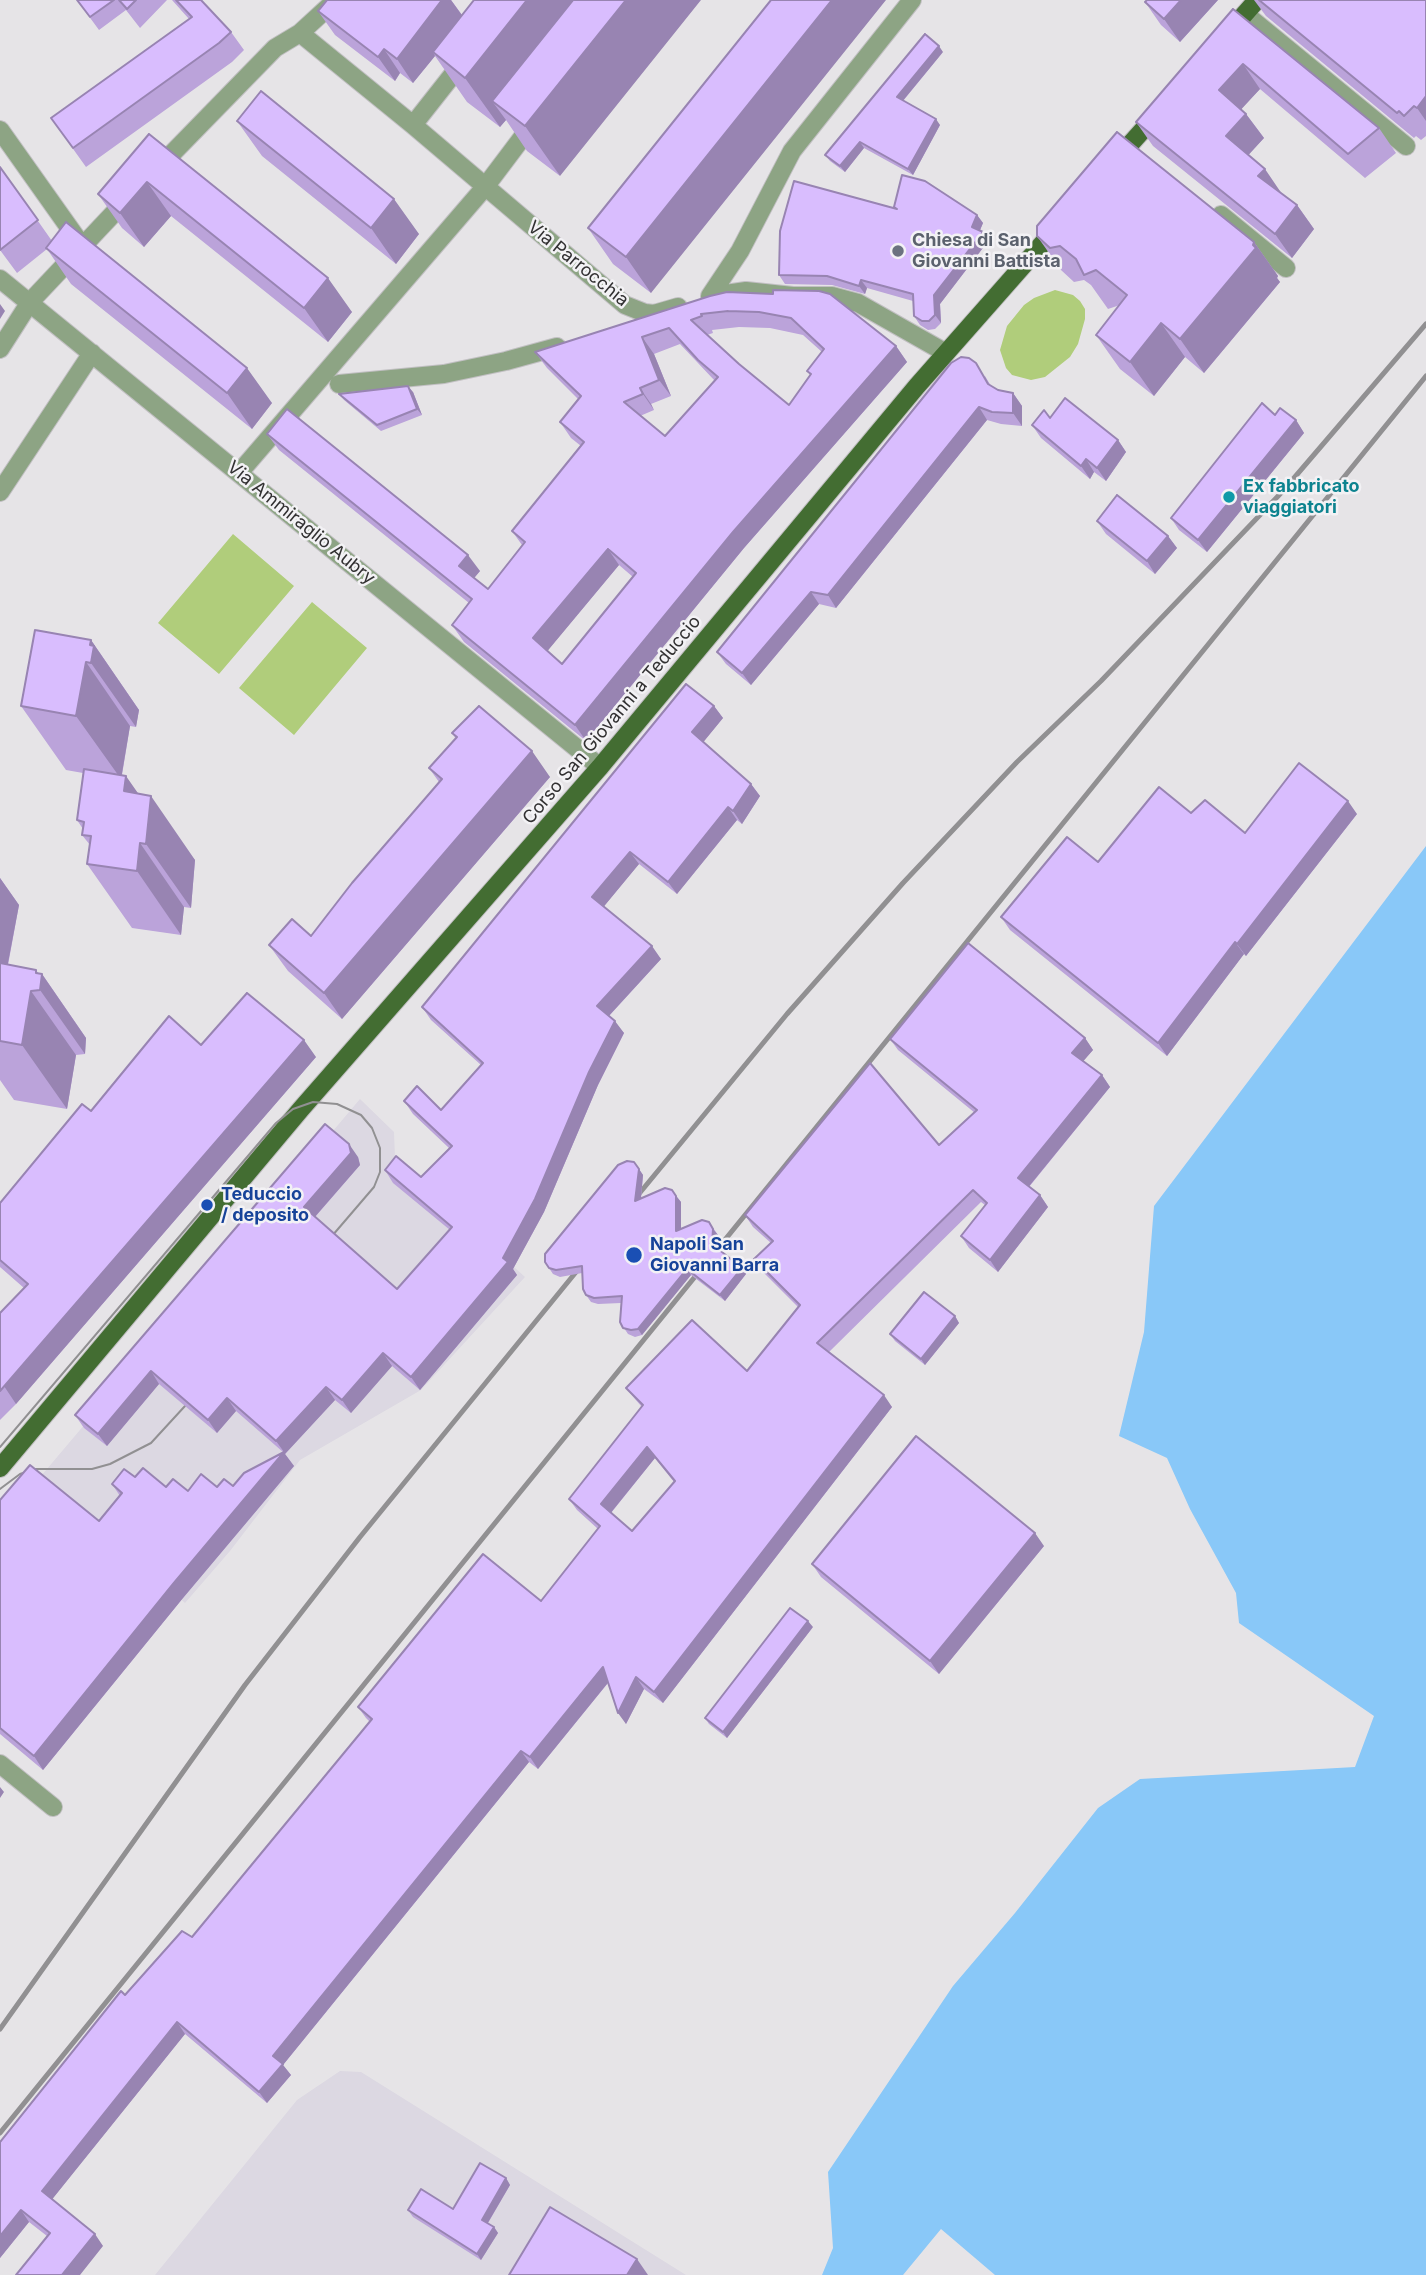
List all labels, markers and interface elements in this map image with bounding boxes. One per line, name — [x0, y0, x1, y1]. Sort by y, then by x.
street label: Via Parrocchia — [523, 217, 633, 311]
place label: Chiesa di San Giovanni Battista — [912, 230, 1061, 272]
marker: Chiesa di San Giovanni Battista — [890, 243, 906, 259]
street label: Via Ammiraglio Aubry — [223, 457, 379, 589]
place label: Ex fabbricato viaggiatori — [1243, 476, 1360, 518]
marker: Ex fabbricato viaggiatori — [1221, 489, 1237, 505]
street label: Corso San Giovanni a Teduccio — [518, 611, 706, 829]
place label: Teduccio / deposito — [221, 1184, 309, 1226]
marker: Teduccio / deposito — [199, 1197, 215, 1213]
place label: Napoli San Giovanni Barra — [650, 1234, 779, 1276]
marker: Napoli San Giovanni Barra — [624, 1245, 644, 1265]

